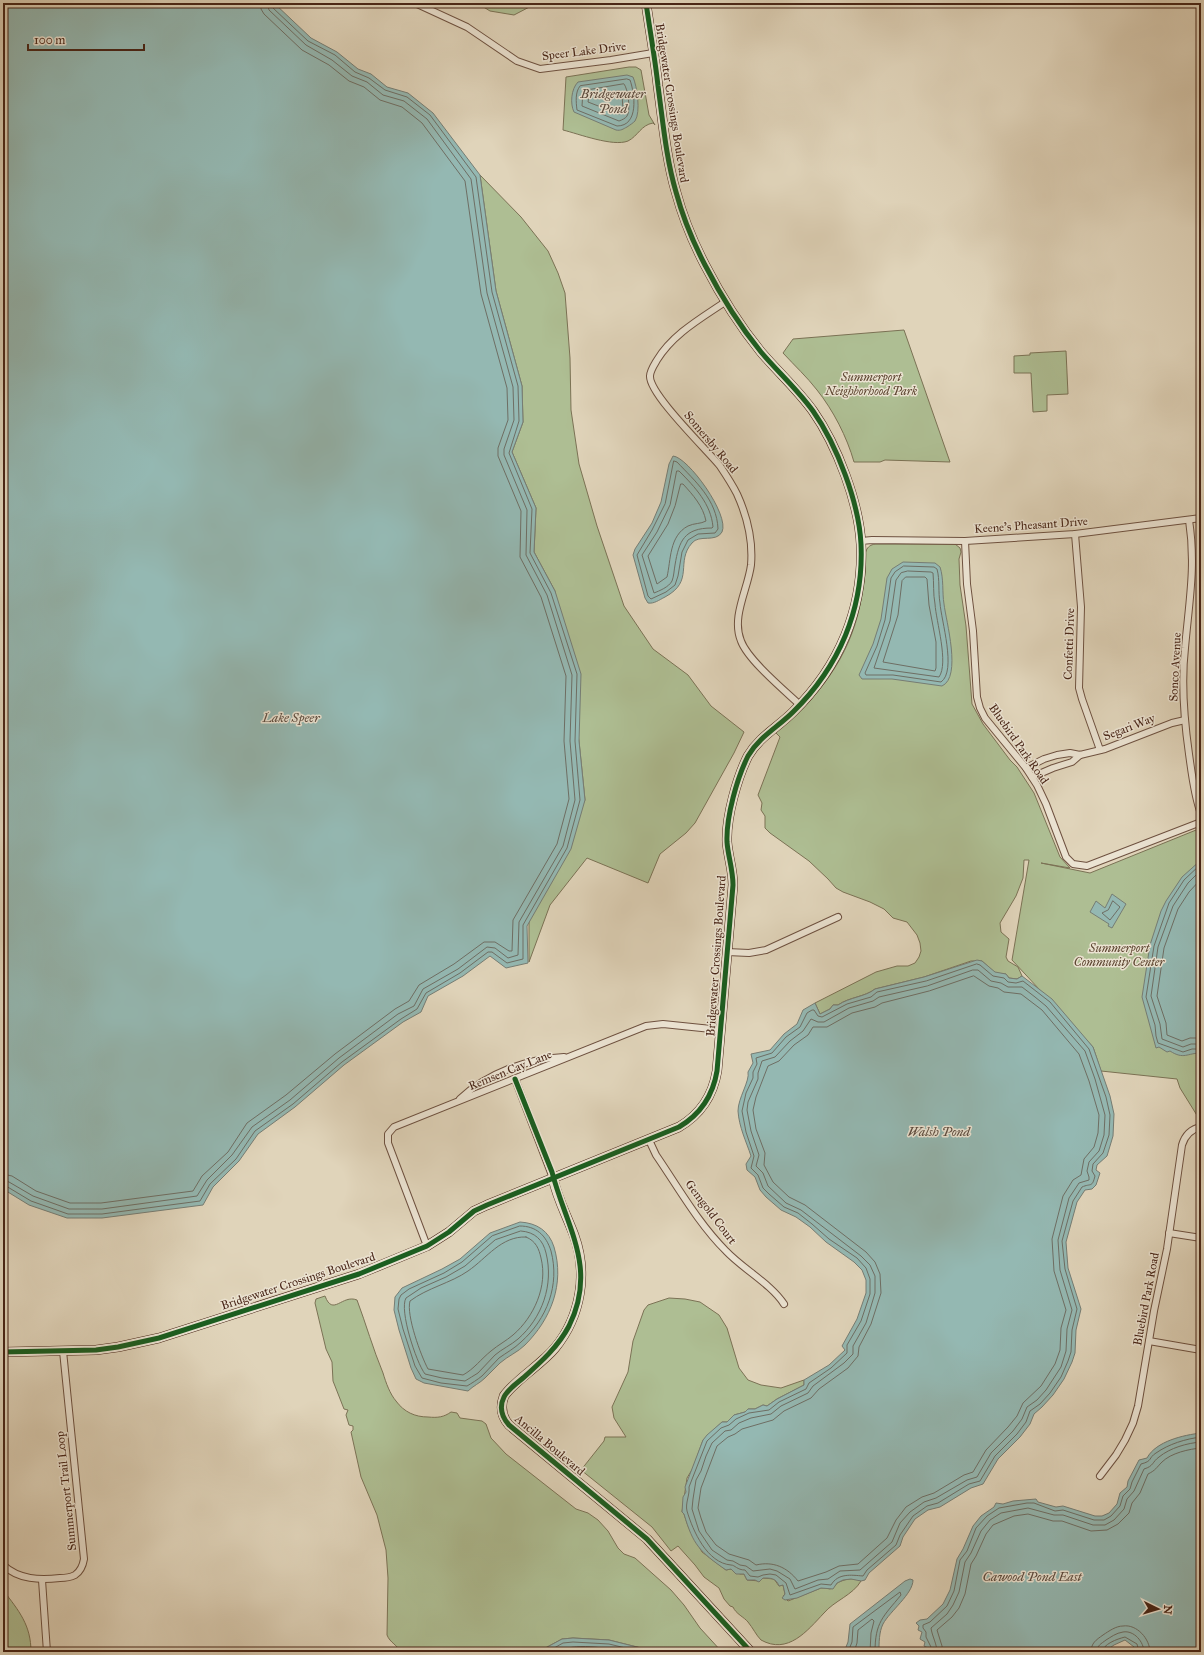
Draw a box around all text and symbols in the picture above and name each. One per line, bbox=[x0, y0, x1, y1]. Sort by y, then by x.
street label: Bridgewater Crossings Boulevard bbox=[651, 22, 692, 184]
scale bar bbox=[28, 26, 144, 52]
text: 100 m bbox=[34, 33, 65, 47]
street label: Speer Lake Drive bbox=[541, 39, 627, 63]
water label: Bridgewater Pond bbox=[580, 86, 646, 117]
park label: Summerport Neighborhood Park bbox=[824, 370, 918, 398]
street label: Somersby Road bbox=[681, 408, 741, 476]
street label: Keene's Pheasant Drive bbox=[974, 514, 1088, 536]
street label: Confetti Drive bbox=[1061, 608, 1077, 680]
street label: Sonco Avenue bbox=[1166, 632, 1184, 702]
street label: Bluebird Park Road bbox=[986, 701, 1052, 787]
water label: Lake Speer bbox=[261, 710, 320, 726]
street label: Segari Way bbox=[1101, 711, 1158, 744]
street label: Bridgewater Crossings Boulevard bbox=[703, 875, 730, 1037]
park label: Summerport Community Center bbox=[1074, 941, 1165, 969]
street label: Remsen Cay Lane bbox=[466, 1047, 554, 1093]
water label: Walsh Pond bbox=[908, 1124, 971, 1140]
street label: Gemgold Court bbox=[681, 1177, 740, 1248]
street label: Bridgewater Crossings Boulevard bbox=[219, 1249, 377, 1314]
street label: Bluebird Park Road bbox=[1130, 1251, 1162, 1347]
street label: Ancilla Boulevard bbox=[511, 1411, 588, 1478]
street label: Summerport Trail Loop bbox=[53, 1431, 79, 1551]
water label: Cawood Pond East bbox=[982, 1569, 1082, 1585]
north arrow bbox=[1138, 1589, 1178, 1629]
text: N bbox=[1161, 1605, 1174, 1616]

